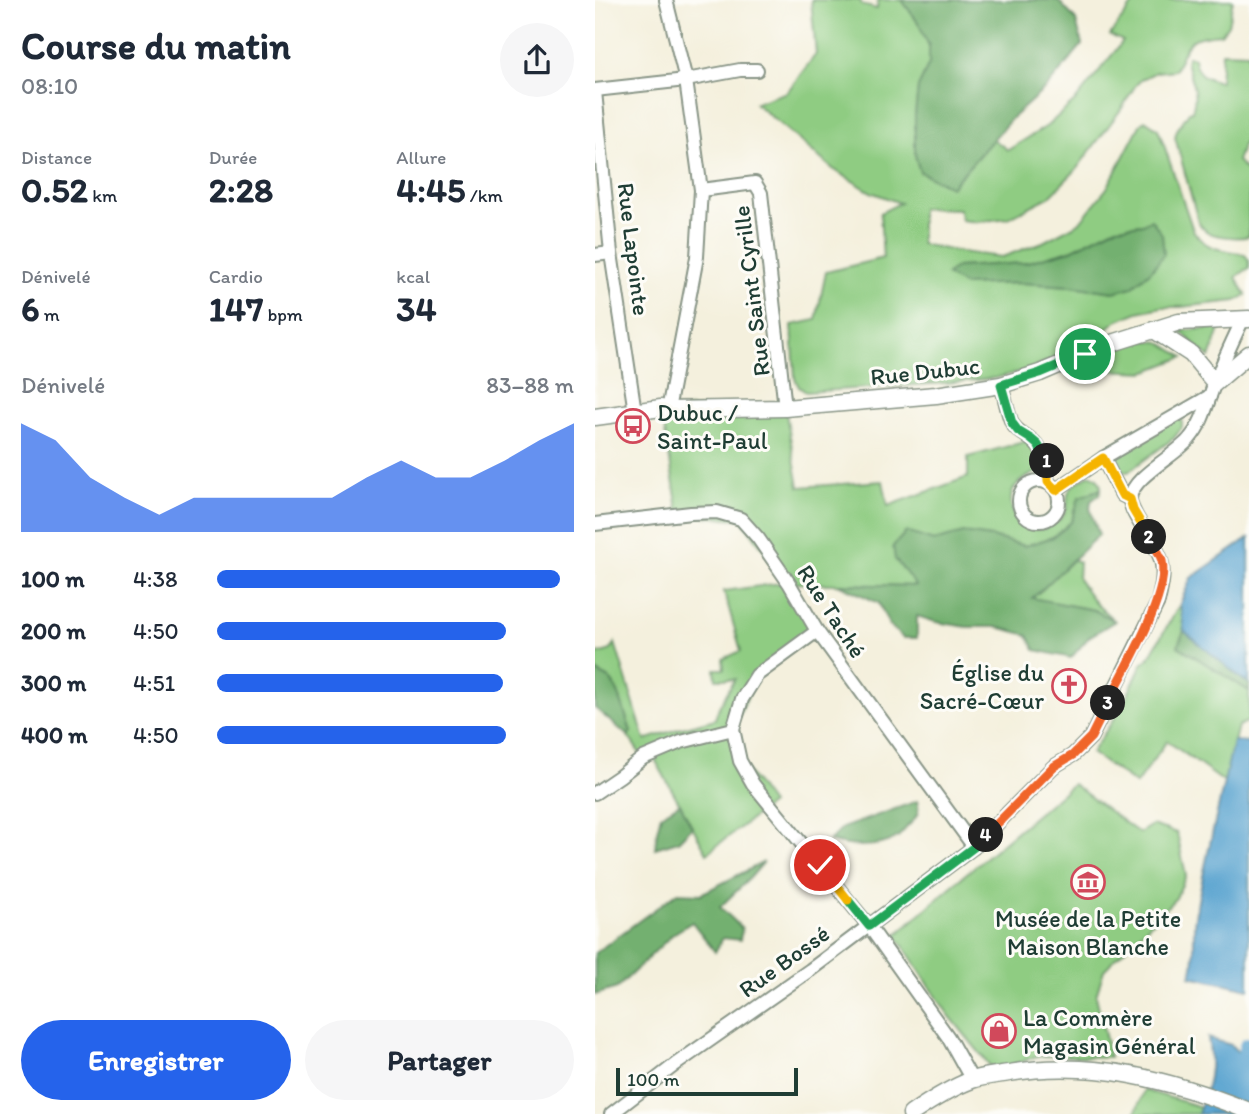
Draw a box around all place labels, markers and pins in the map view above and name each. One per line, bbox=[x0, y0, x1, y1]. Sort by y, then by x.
pin bbox=[1055, 324, 1115, 384]
place label: Dubuc / Saint-Paul bbox=[657, 398, 768, 455]
bus stop icon: Dubuc / Saint-Paul bbox=[614, 407, 652, 445]
pin: 1 bbox=[1029, 444, 1065, 478]
pin: 2 bbox=[1131, 520, 1167, 554]
place label: Église du Sacré-Cœur bbox=[920, 658, 1044, 715]
church icon: Église du Sacré-Cœur bbox=[1050, 667, 1088, 705]
pin: 3 bbox=[1091, 686, 1125, 720]
pin: 4 bbox=[969, 818, 1003, 852]
pin bbox=[790, 835, 850, 895]
museum icon: Musée de la Petite Maison Blanche bbox=[1069, 863, 1107, 901]
place label: Musée de la Petite Maison Blanche bbox=[995, 904, 1181, 961]
place label: La Commère Magasin Général bbox=[1023, 1003, 1196, 1060]
shop icon: La Commère Magasin Général bbox=[980, 1012, 1018, 1050]

